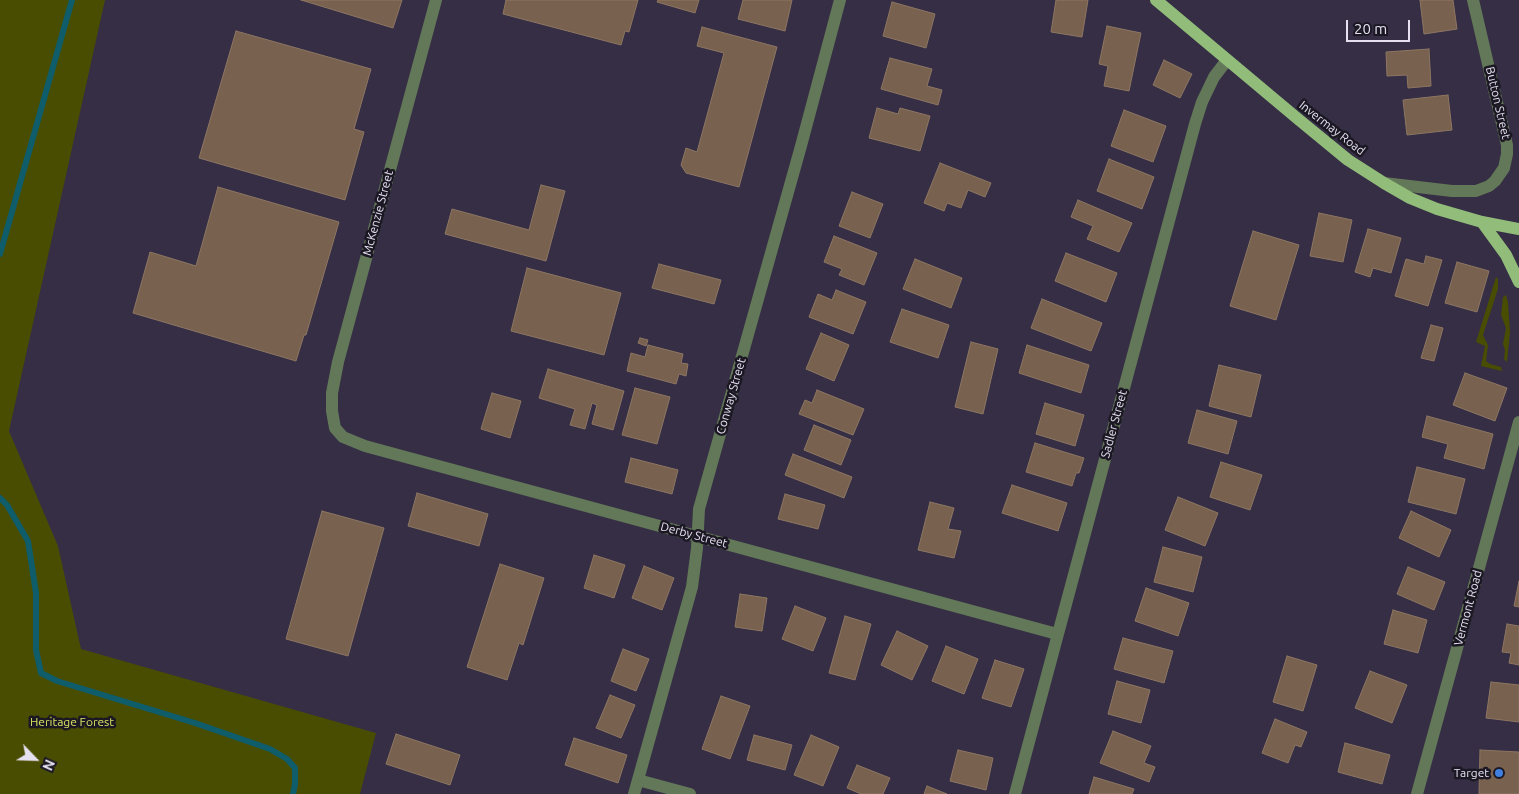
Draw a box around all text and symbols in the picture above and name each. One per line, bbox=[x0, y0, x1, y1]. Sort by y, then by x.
scale bar bbox=[1349, 10, 1413, 42]
text: 20 m bbox=[1354, 20, 1387, 37]
street label: Button Street bbox=[1483, 65, 1513, 141]
street label: Invermay Road bbox=[1296, 98, 1368, 158]
street label: McKenzie Street bbox=[360, 169, 396, 257]
street label: Conway Street bbox=[713, 356, 749, 436]
street label: Sadler Street bbox=[1098, 388, 1130, 460]
street label: Derby Street bbox=[659, 519, 729, 551]
street label: Vermont Road bbox=[1451, 569, 1485, 647]
park label: Heritage Forest bbox=[30, 715, 114, 729]
north arrow bbox=[10, 734, 60, 784]
text: N bbox=[39, 757, 58, 773]
place label: Target bbox=[1454, 766, 1489, 780]
marker: Target bbox=[1493, 767, 1505, 779]

